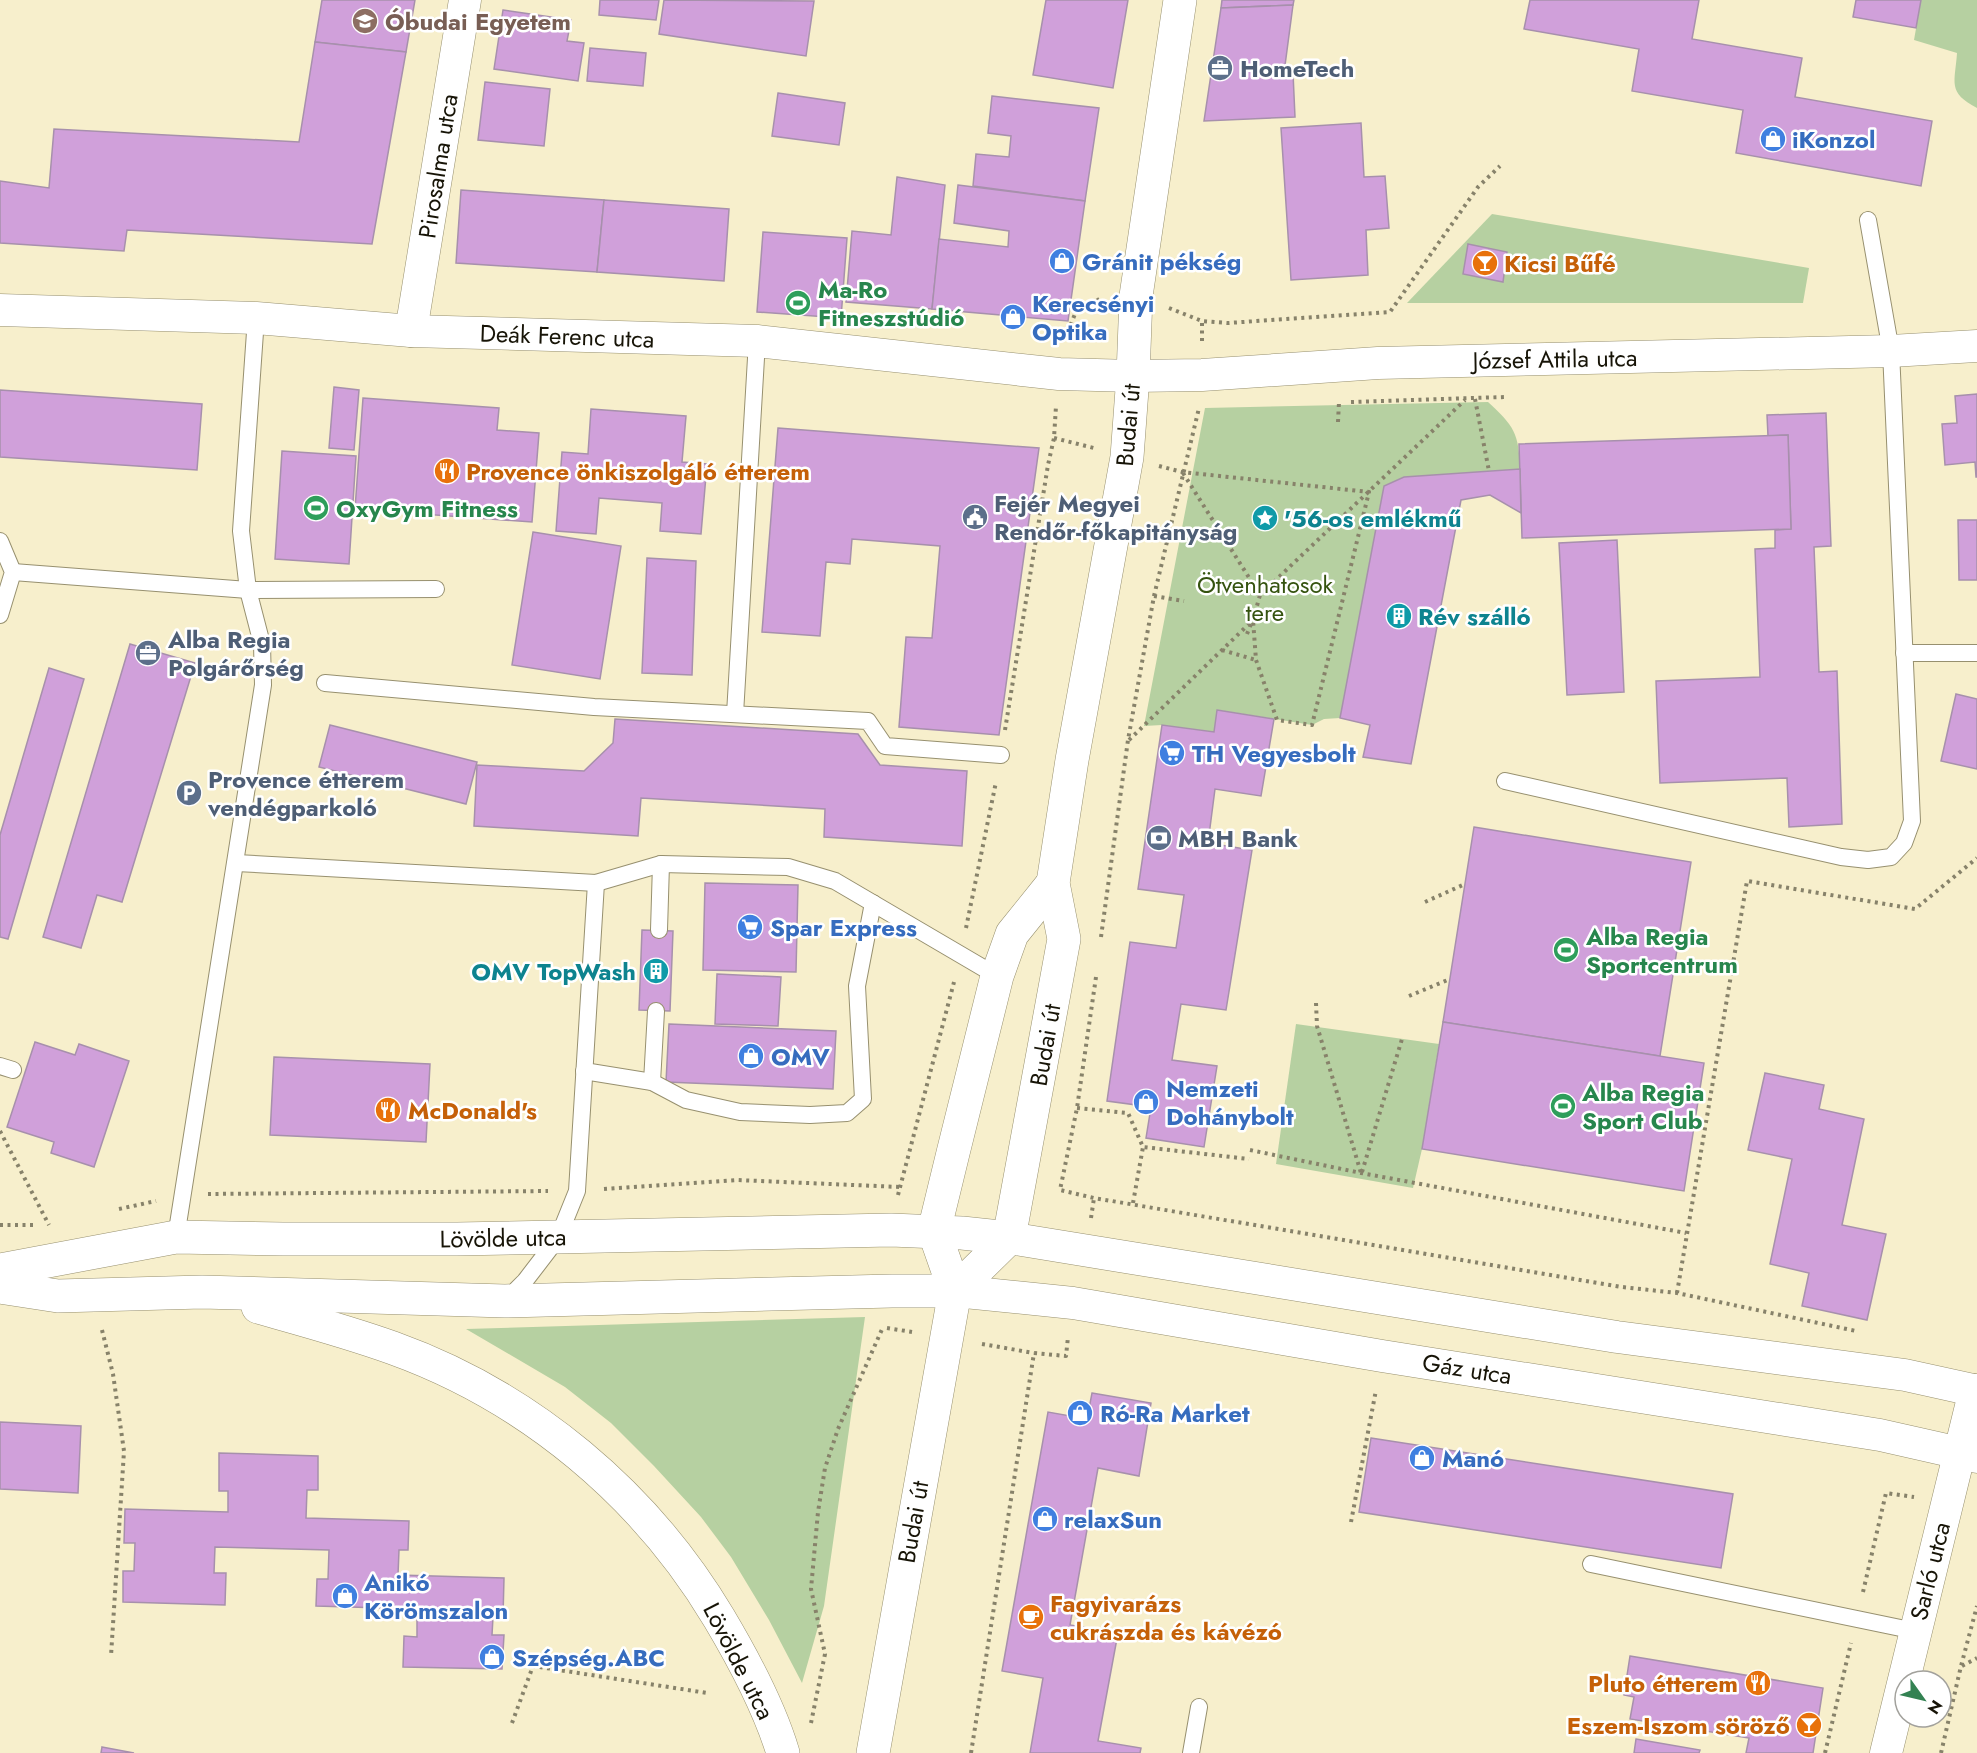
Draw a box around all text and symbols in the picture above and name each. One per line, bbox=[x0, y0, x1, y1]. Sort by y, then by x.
place label: Óbudai Egyetem bbox=[385, 4, 571, 39]
school or university icon: Óbudai Egyetem bbox=[350, 6, 380, 36]
place label: HomeTech bbox=[1240, 51, 1354, 86]
office icon: HomeTech bbox=[1205, 53, 1235, 83]
street label: Pirosalma utca bbox=[409, 91, 467, 241]
place label: iKonzol bbox=[1792, 122, 1875, 157]
shop icon: iKonzol bbox=[1758, 124, 1788, 154]
place label: Gránit pékség bbox=[1082, 244, 1241, 279]
shop icon: Gránit pékség bbox=[1047, 246, 1077, 276]
place label: Kicsi Bűfé bbox=[1504, 246, 1616, 281]
bar icon: Kicsi Bűfé bbox=[1470, 248, 1500, 278]
place label: Ma-Ro Fitneszstúdió bbox=[818, 272, 965, 335]
place label: Kerecsényi Optika bbox=[1032, 286, 1154, 349]
sports icon: Ma-Ro Fitneszstúdió bbox=[783, 288, 813, 318]
shop icon: Kerecsényi Optika bbox=[998, 302, 1028, 332]
street label: Deák Ferenc utca bbox=[479, 315, 655, 357]
street label: József Attila utca bbox=[1469, 340, 1638, 378]
street label: Budai út bbox=[1107, 382, 1149, 468]
place label: Provence önkiszolgáló étterem bbox=[466, 454, 810, 489]
restaurant icon: Provence önkiszolgáló étterem bbox=[432, 456, 462, 486]
place label: Fejér Megyei Rendőr-főkapitányság bbox=[994, 486, 1237, 549]
place label: OxyGym Fitness bbox=[336, 491, 518, 526]
sports icon: OxyGym Fitness bbox=[301, 493, 331, 523]
place label: '56-os emlékmű bbox=[1284, 501, 1462, 536]
public building icon: Fejér Megyei Rendőr-főkapitányság bbox=[960, 502, 990, 532]
place icon: '56-os emlékmű bbox=[1250, 503, 1280, 533]
park label: Ötvenhatosok tere bbox=[1197, 567, 1334, 630]
place label: Rév szálló bbox=[1418, 599, 1531, 634]
building icon: Rév szálló bbox=[1384, 601, 1414, 631]
place label: Alba Regia Polgárőrség bbox=[167, 622, 304, 685]
office icon: Alba Regia Polgárőrség bbox=[133, 638, 163, 668]
place label: TH Vegyesbolt bbox=[1192, 736, 1356, 771]
supermarket icon: TH Vegyesbolt bbox=[1157, 738, 1187, 768]
place label: Provence étterem vendégparkoló bbox=[207, 762, 404, 825]
parking icon: Provence étterem vendégparkoló bbox=[174, 778, 204, 808]
place label: MBH Bank bbox=[1178, 821, 1298, 856]
bank icon: MBH Bank bbox=[1144, 823, 1174, 853]
place label: Spar Express bbox=[770, 910, 917, 945]
supermarket icon: Spar Express bbox=[735, 912, 765, 942]
place label: Alba Regia Sportcentrum bbox=[1585, 919, 1738, 982]
sports icon: Alba Regia Sportcentrum bbox=[1551, 935, 1581, 965]
place label: OMV TopWash bbox=[471, 954, 636, 989]
building icon: OMV TopWash bbox=[641, 956, 671, 986]
street label: Budai út bbox=[1021, 1001, 1069, 1089]
place label: OMV bbox=[771, 1039, 830, 1074]
shop icon: OMV bbox=[736, 1041, 766, 1071]
place label: Nemzeti Dohánybolt bbox=[1166, 1071, 1294, 1134]
place label: Alba Regia Sport Club bbox=[1581, 1075, 1705, 1138]
shop icon: Nemzeti Dohánybolt bbox=[1131, 1087, 1161, 1117]
sports icon: Alba Regia Sport Club bbox=[1548, 1091, 1578, 1121]
place label: McDonald's bbox=[408, 1093, 537, 1128]
restaurant icon: McDonald's bbox=[373, 1095, 403, 1125]
street label: Lövölde utca bbox=[439, 1219, 567, 1257]
street label: Gáz utca bbox=[1420, 1345, 1514, 1393]
place label: Ró-Ra Market bbox=[1100, 1396, 1250, 1431]
shop icon: Ró-Ra Market bbox=[1065, 1398, 1095, 1428]
place label: Manó bbox=[1442, 1441, 1504, 1476]
shop icon: Manó bbox=[1407, 1443, 1437, 1473]
street label: Budai út bbox=[889, 1478, 937, 1566]
place label: relaxSun bbox=[1064, 1502, 1162, 1537]
shop icon: relaxSun bbox=[1030, 1504, 1060, 1534]
street label: Sarló utca bbox=[1901, 1518, 1959, 1624]
place label: Anikó Körömszalon bbox=[363, 1565, 508, 1628]
shop icon: Anikó Körömszalon bbox=[330, 1581, 360, 1611]
place label: Fagyivarázs cukrászda és kávézó bbox=[1050, 1586, 1282, 1649]
street label: Lövölde utca bbox=[695, 1596, 783, 1726]
cafe icon: Fagyivarázs cukrászda és kávézó bbox=[1016, 1602, 1046, 1632]
place label: Szépség.ABC bbox=[512, 1640, 665, 1675]
shop icon: Szépség.ABC bbox=[477, 1642, 507, 1672]
place label: Pluto étterem bbox=[1588, 1666, 1738, 1701]
restaurant icon: Pluto étterem bbox=[1743, 1668, 1773, 1698]
north arrow bbox=[1893, 1669, 1953, 1729]
text: N bbox=[1922, 1695, 1948, 1719]
place label: Eszem-Iszom söröző bbox=[1567, 1708, 1790, 1743]
bar icon: Eszem-Iszom söröző bbox=[1794, 1710, 1824, 1740]

